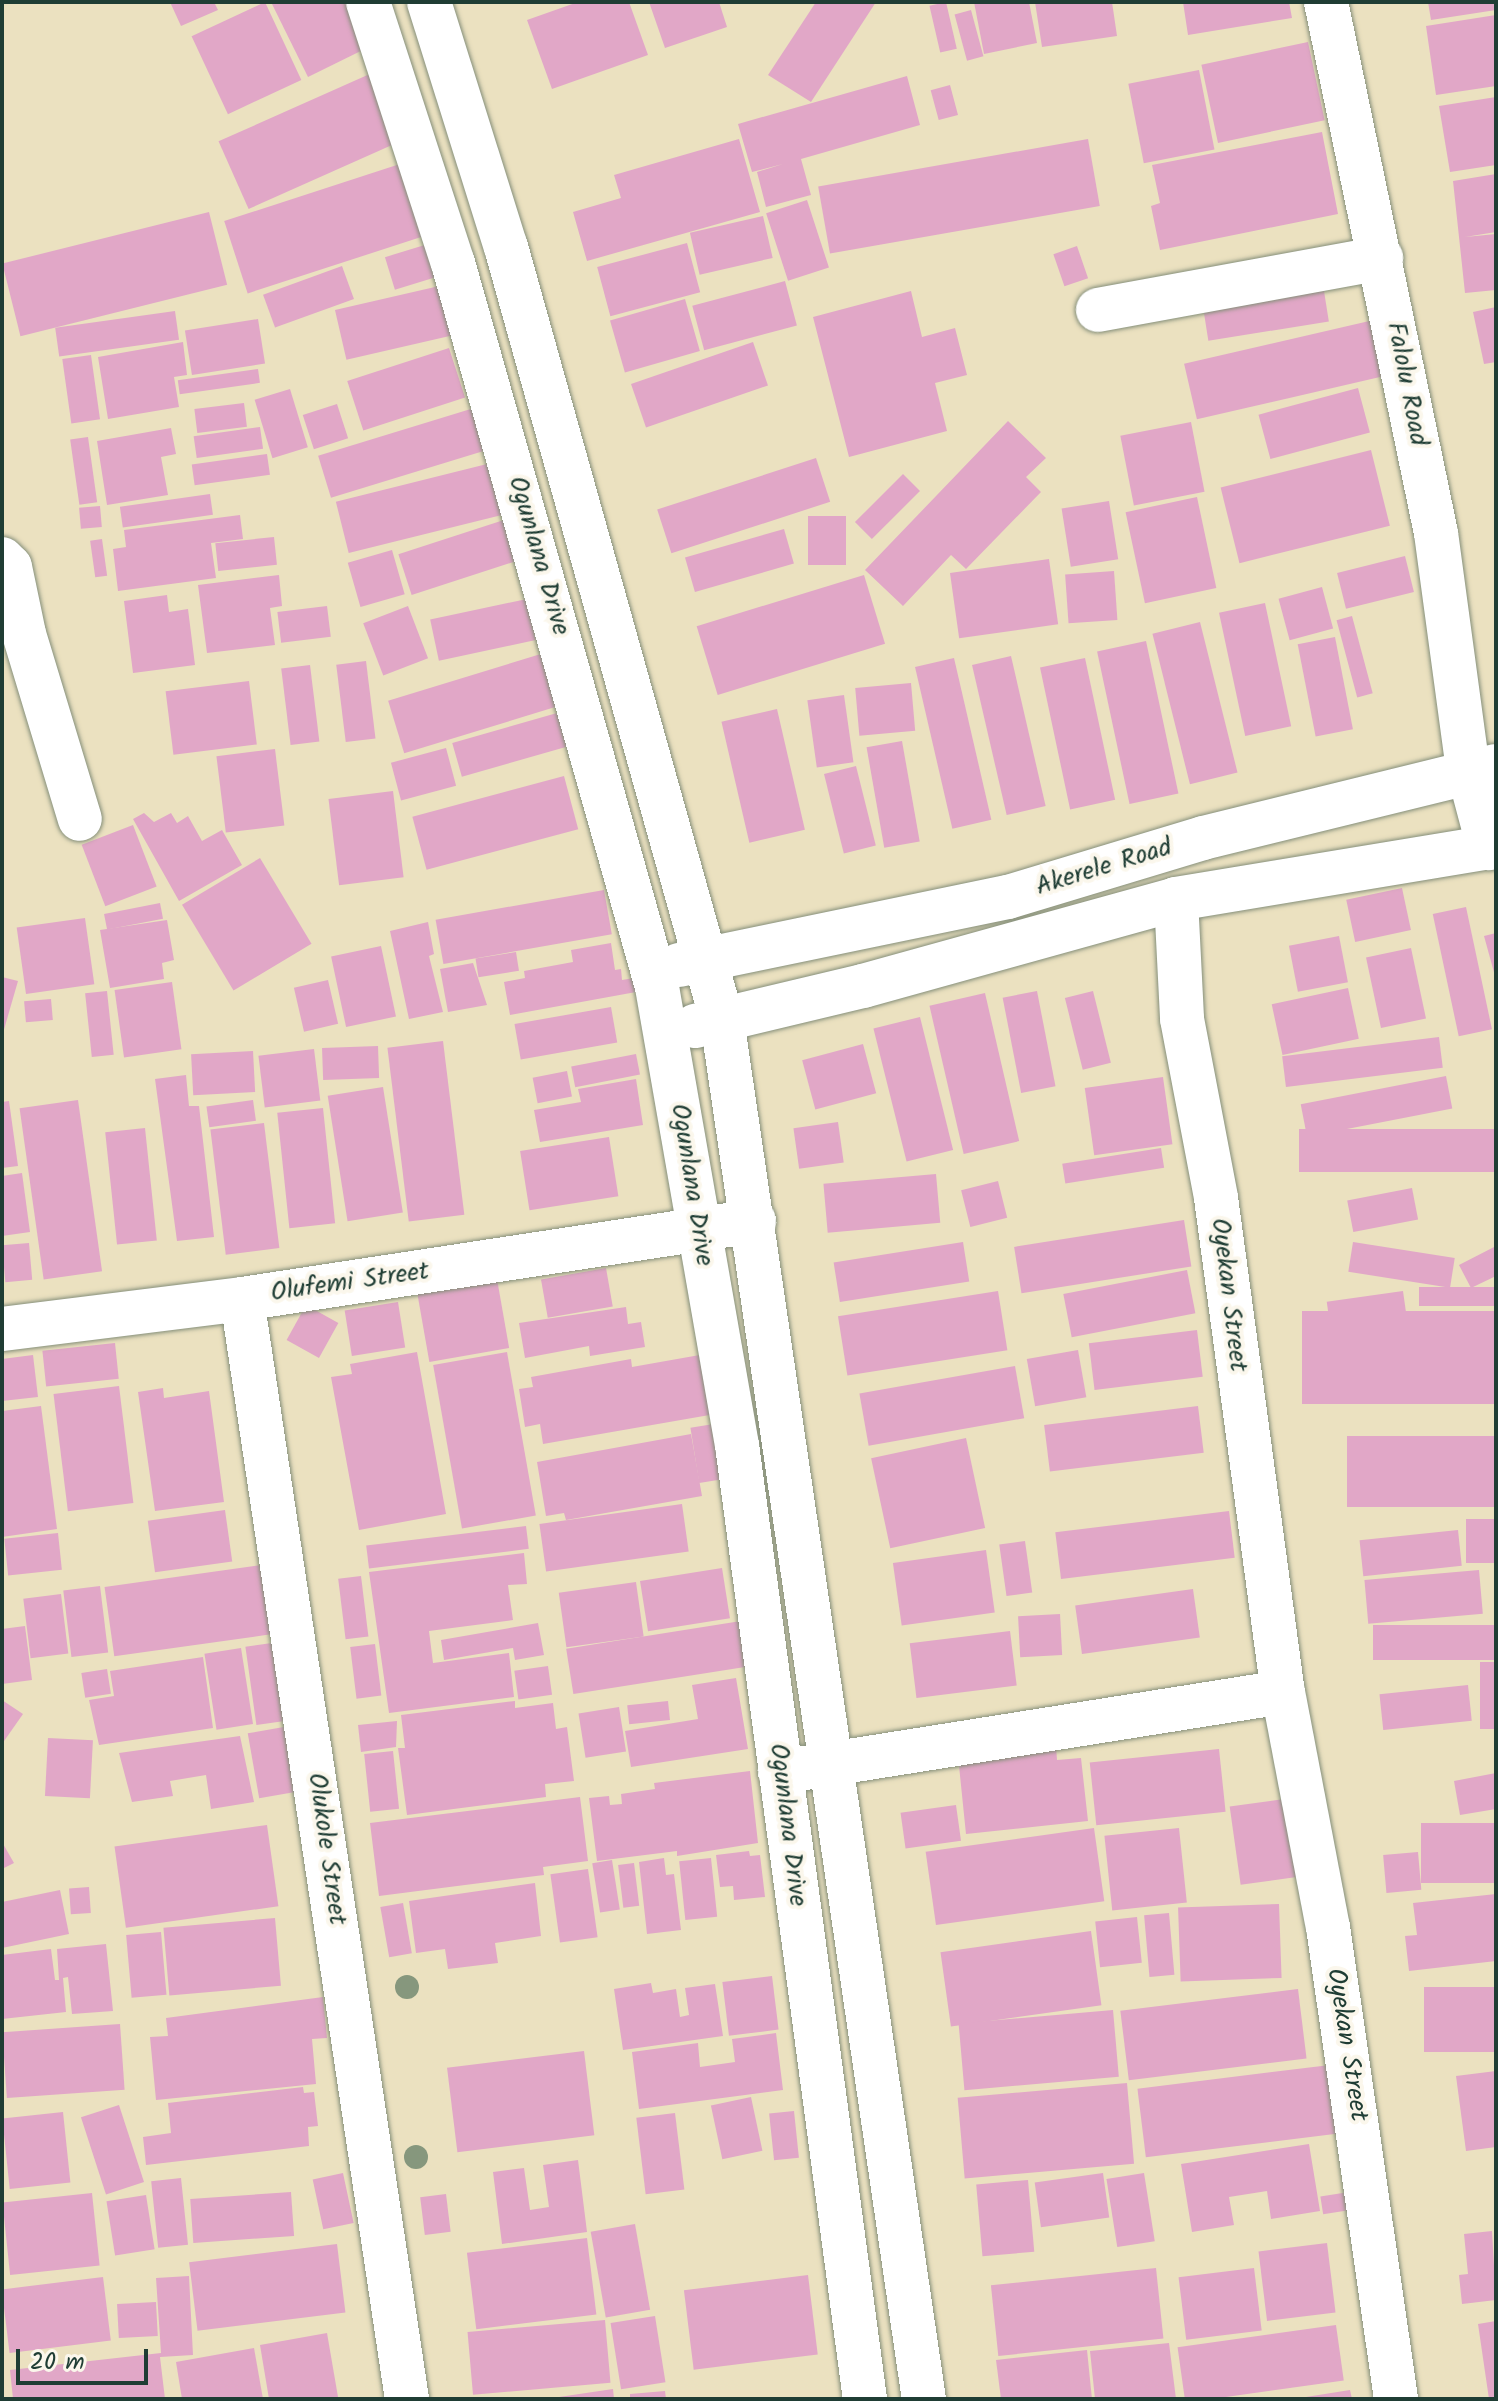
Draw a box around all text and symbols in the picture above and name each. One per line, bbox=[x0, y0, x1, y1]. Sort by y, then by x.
street label: Falolu Road bbox=[1379, 319, 1433, 449]
street label: Ogunlana Drive bbox=[500, 473, 576, 639]
street label: Akerele Road bbox=[1032, 833, 1176, 903]
street label: Ogunlana Drive bbox=[663, 1102, 719, 1268]
street label: Oyekan Street bbox=[1203, 1216, 1253, 1374]
street label: Olufemi Street bbox=[269, 1256, 431, 1310]
street label: Ogunlana Drive bbox=[762, 1742, 812, 1908]
street label: Olukole Street bbox=[300, 1771, 352, 1927]
street label: Oyekan Street bbox=[1319, 1966, 1373, 2124]
scale bar bbox=[20, 2333, 152, 2383]
text: 20 m bbox=[30, 2343, 85, 2382]

